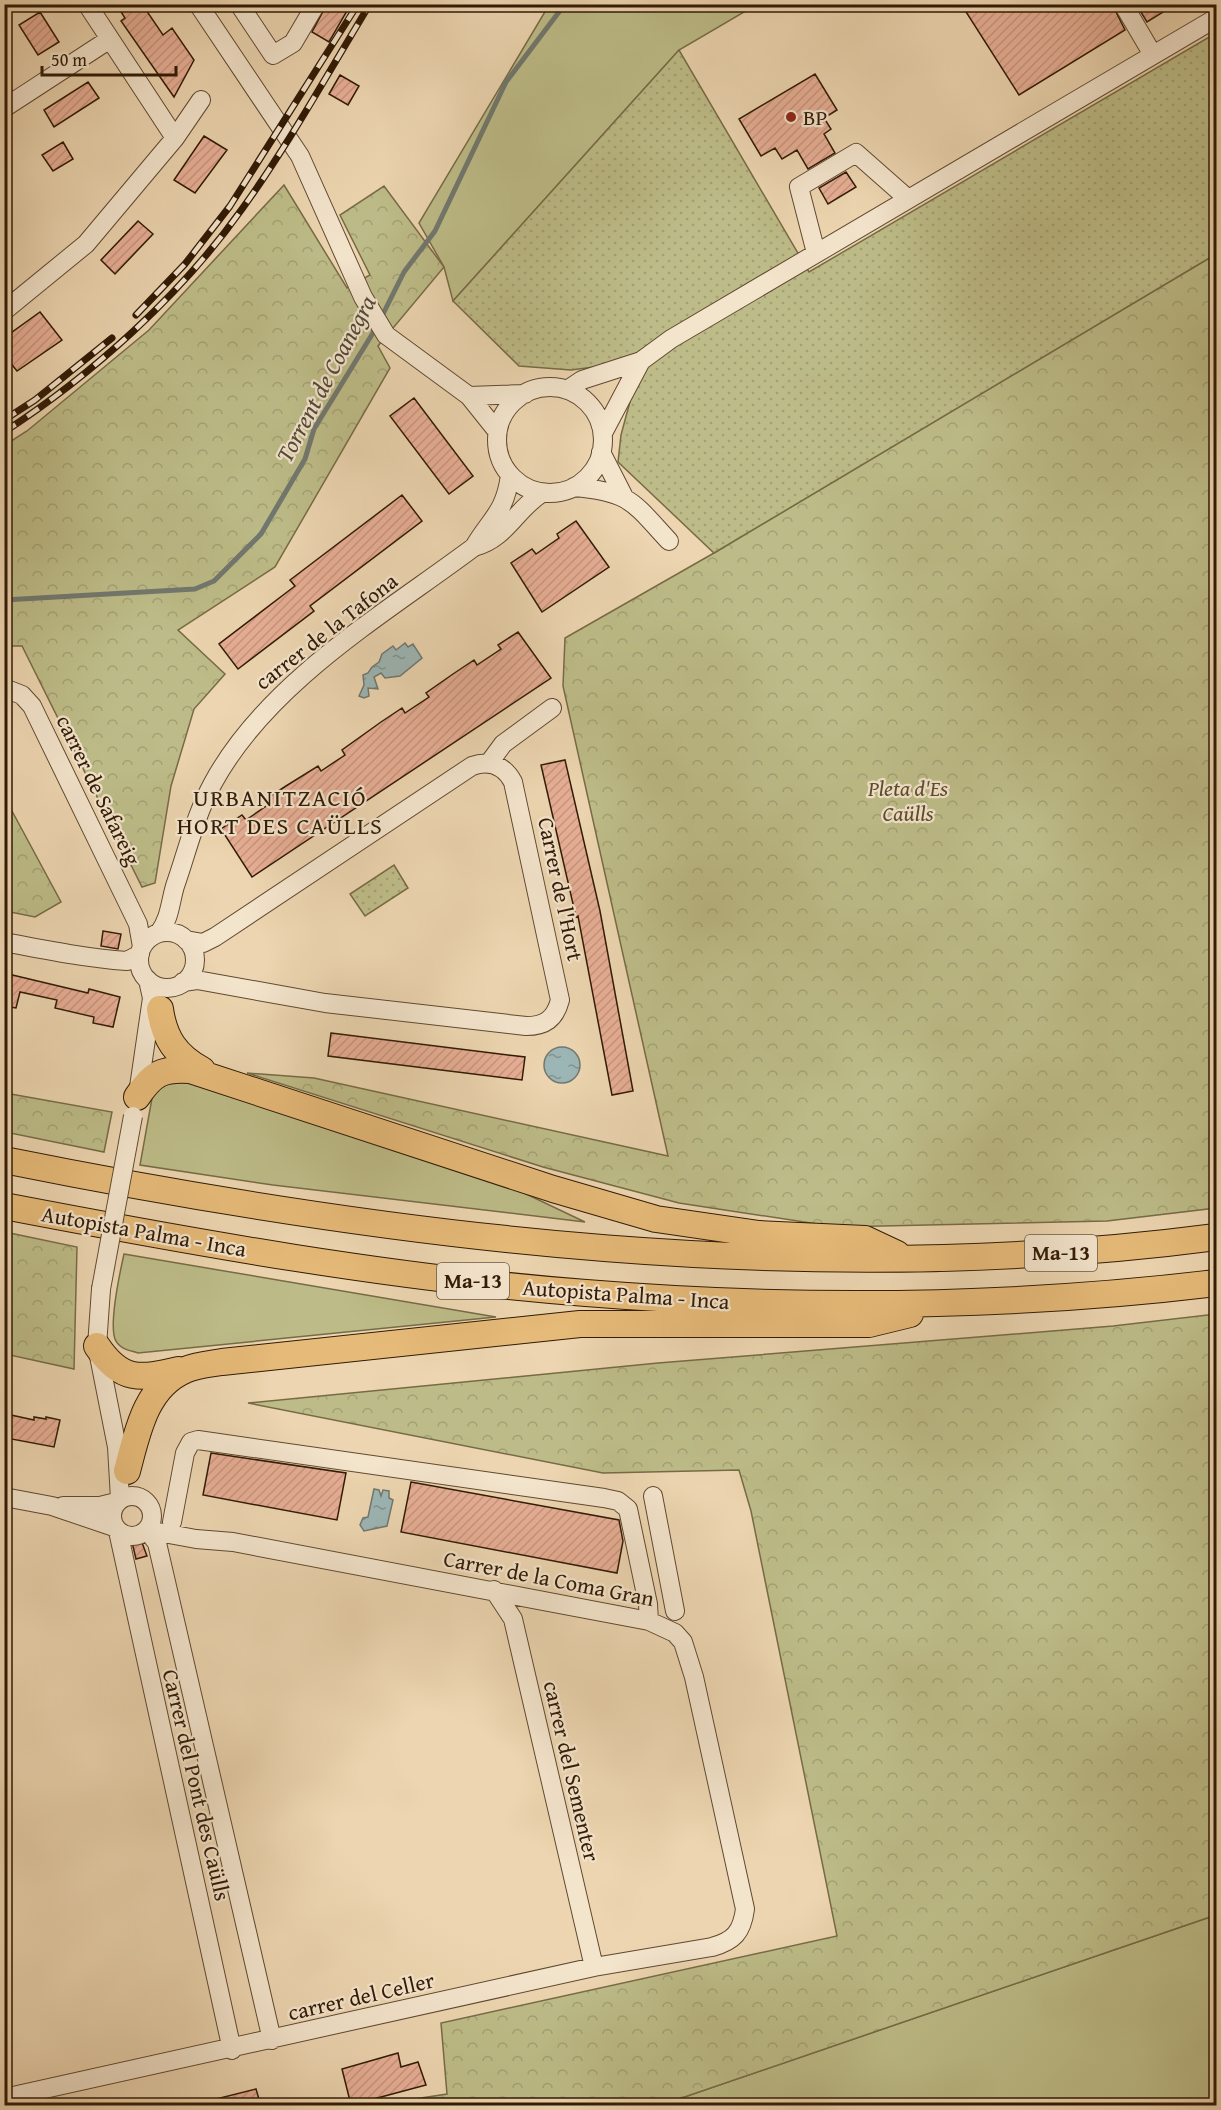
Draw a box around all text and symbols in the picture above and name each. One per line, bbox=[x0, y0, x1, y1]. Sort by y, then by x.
scale bar bbox=[42, 39, 176, 77]
text: 50 m bbox=[51, 46, 87, 73]
place label: BP bbox=[803, 101, 827, 133]
marker: BP bbox=[784, 110, 798, 124]
water label: Torrent de Coanegra bbox=[267, 289, 384, 469]
street label: carrer de la Tafona bbox=[248, 565, 405, 697]
street label: carrer de Safareig bbox=[49, 709, 149, 871]
park label: Pleta d'Es Caülls bbox=[867, 772, 948, 829]
district label: URBANITZACIÓ HORT DES CAÜLLS bbox=[177, 780, 383, 843]
street label: Carrer de l'Hort bbox=[530, 814, 592, 964]
street label: Autopista Palma - Inca bbox=[39, 1197, 249, 1265]
road number: Ma-13 bbox=[1025, 1235, 1097, 1271]
road number: Ma-13 bbox=[437, 1263, 509, 1299]
street label: Autopista Palma - Inca bbox=[521, 1271, 731, 1317]
street label: Carrer de la Coma Gran bbox=[441, 1542, 658, 1614]
street label: Carrer del Pont des Caülls bbox=[155, 1666, 239, 1904]
street label: carrer del Sementer bbox=[536, 1678, 608, 1864]
street label: carrer del Celler bbox=[285, 1964, 437, 2028]

